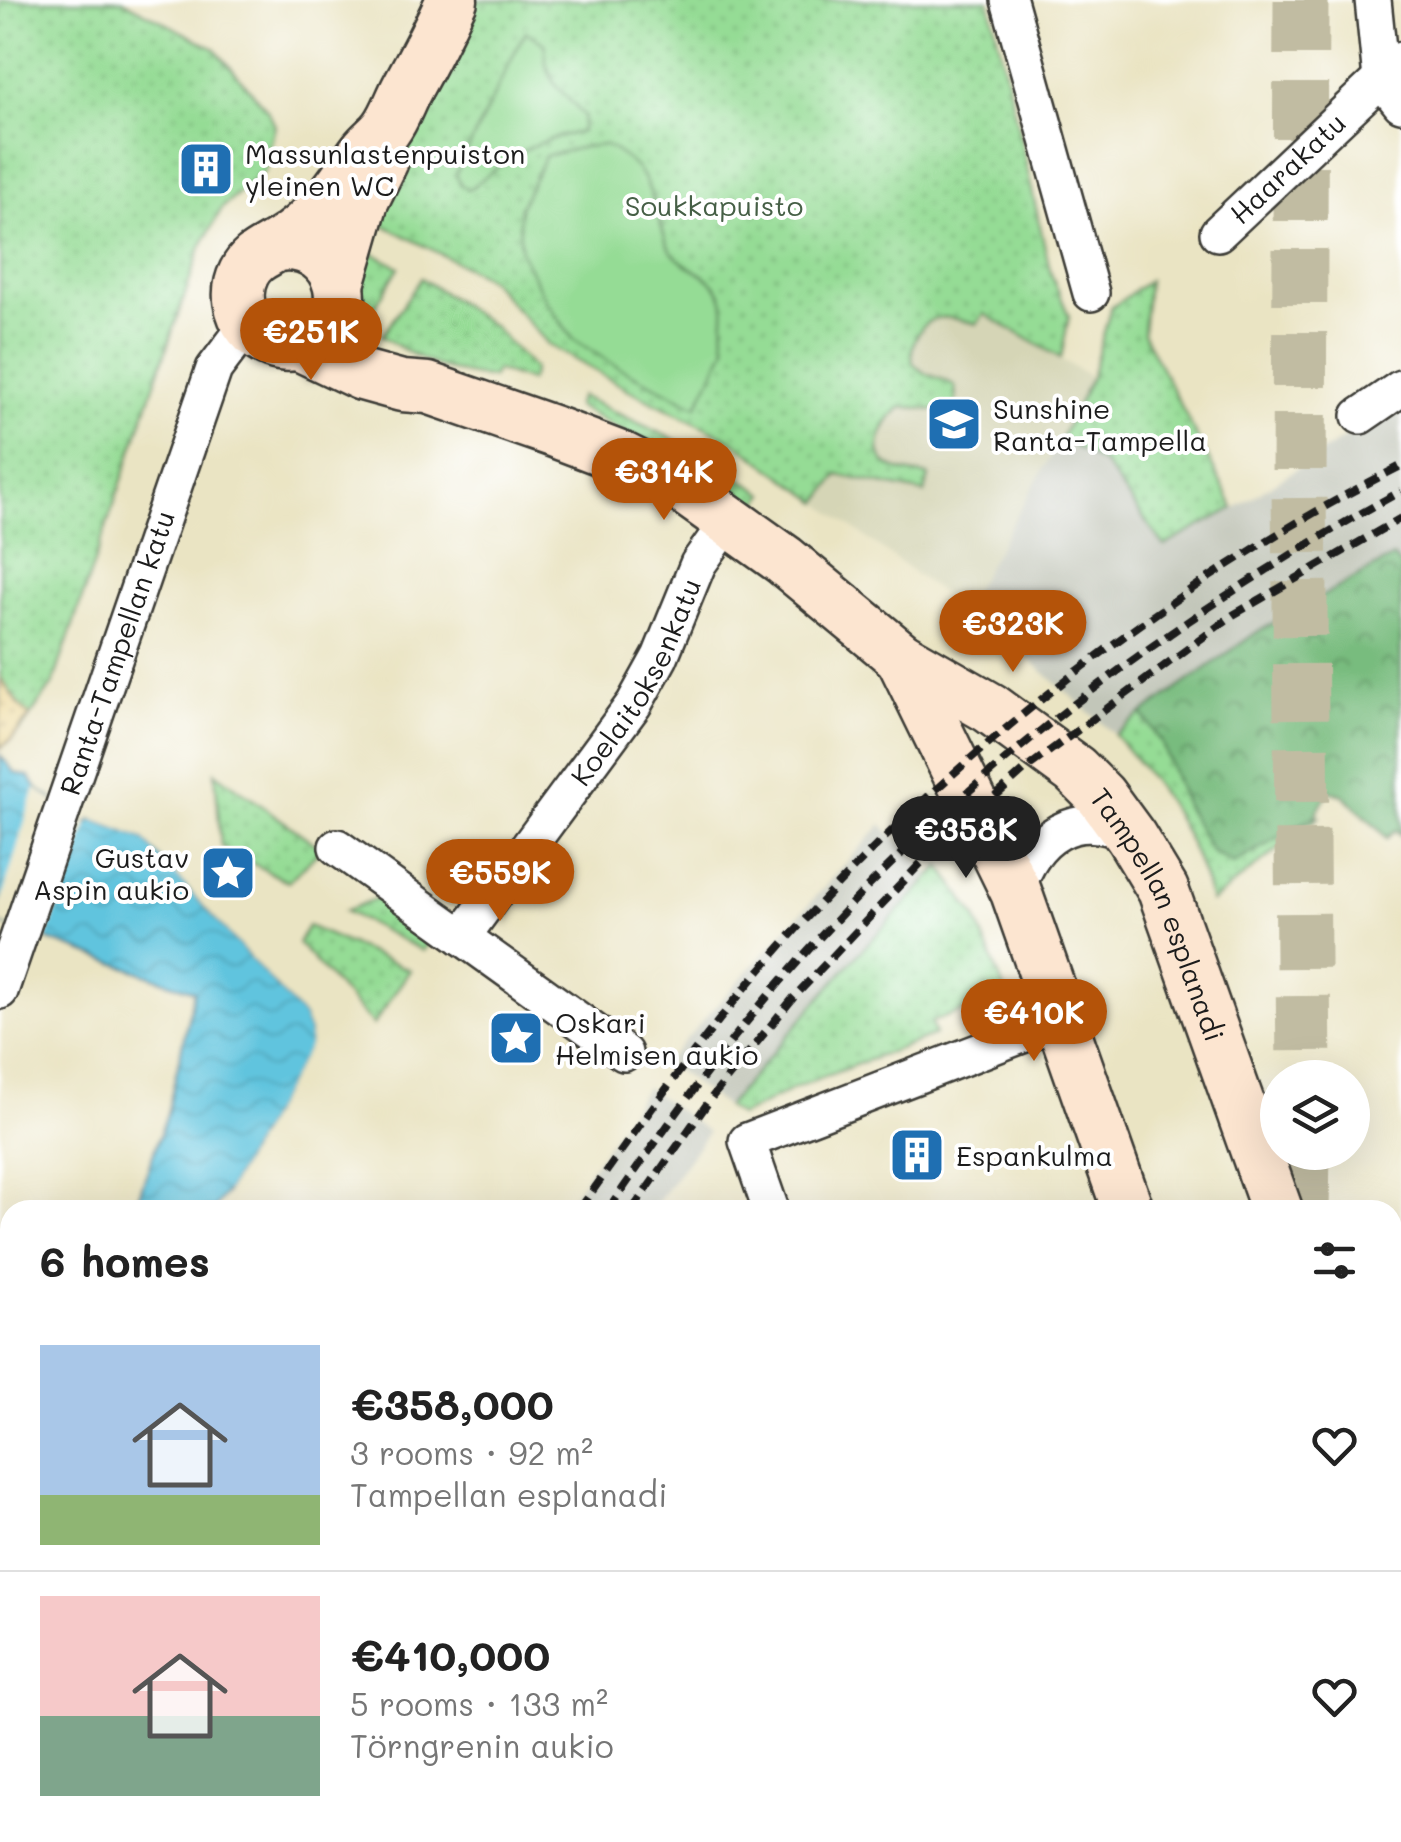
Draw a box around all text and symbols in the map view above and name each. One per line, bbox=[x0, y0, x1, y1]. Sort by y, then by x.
street label: Haarakatu bbox=[1221, 104, 1353, 231]
place label: Massunlastenpuiston yleinen WC bbox=[245, 135, 525, 203]
building icon: Massunlastenpuiston yleinen WC bbox=[176, 139, 236, 199]
park label: Soukkapuisto bbox=[625, 187, 803, 223]
pin: €251K bbox=[241, 298, 381, 383]
text: €251K bbox=[262, 309, 360, 351]
place label: Sunshine Ranta-Tampella bbox=[993, 390, 1207, 458]
school or university icon: Sunshine Ranta-Tampella bbox=[924, 394, 984, 454]
pin: €314K bbox=[594, 438, 734, 523]
text: €314K bbox=[614, 449, 714, 491]
street label: Ranta-Tampellan katu bbox=[51, 505, 182, 799]
street label: Koelaitoksenkatu bbox=[562, 573, 708, 793]
pin: €323K bbox=[943, 590, 1083, 675]
text: €323K bbox=[961, 601, 1065, 643]
street label: Tampellan esplanadi bbox=[1083, 780, 1233, 1046]
pin: €358K bbox=[896, 796, 1036, 881]
text: €358K bbox=[914, 807, 1018, 849]
place label: Gustav Aspin aukio bbox=[33, 839, 189, 907]
pin: €559K bbox=[430, 839, 570, 924]
place icon: Gustav Aspin aukio bbox=[198, 843, 258, 903]
text: €559K bbox=[448, 850, 552, 892]
pin: €410K bbox=[964, 979, 1104, 1064]
text: €410K bbox=[983, 990, 1085, 1032]
place label: Oskari Helmisen aukio bbox=[555, 1004, 758, 1072]
place icon: Oskari Helmisen aukio bbox=[486, 1008, 546, 1068]
map controls bbox=[1260, 1060, 1370, 1170]
button: layers bbox=[1260, 1060, 1370, 1170]
building icon: Espankulma bbox=[887, 1125, 947, 1185]
place label: Espankulma bbox=[956, 1137, 1113, 1173]
text: 6 homes bbox=[40, 1233, 210, 1288]
icon: filters bbox=[1307, 1233, 1362, 1288]
text: €358,000 bbox=[350, 1376, 554, 1431]
icon: home bbox=[120, 1385, 240, 1505]
icon: heart bbox=[1307, 1418, 1362, 1473]
text: 3 rooms · 92 m² bbox=[350, 1431, 593, 1473]
text: Tampellan esplanadi bbox=[350, 1473, 668, 1515]
text: €410,000 bbox=[350, 1627, 550, 1682]
icon: home bbox=[120, 1636, 240, 1756]
icon: heart bbox=[1307, 1669, 1362, 1724]
text: 5 rooms · 133 m² bbox=[350, 1682, 608, 1724]
text: Törngrenin aukio bbox=[350, 1724, 614, 1766]

